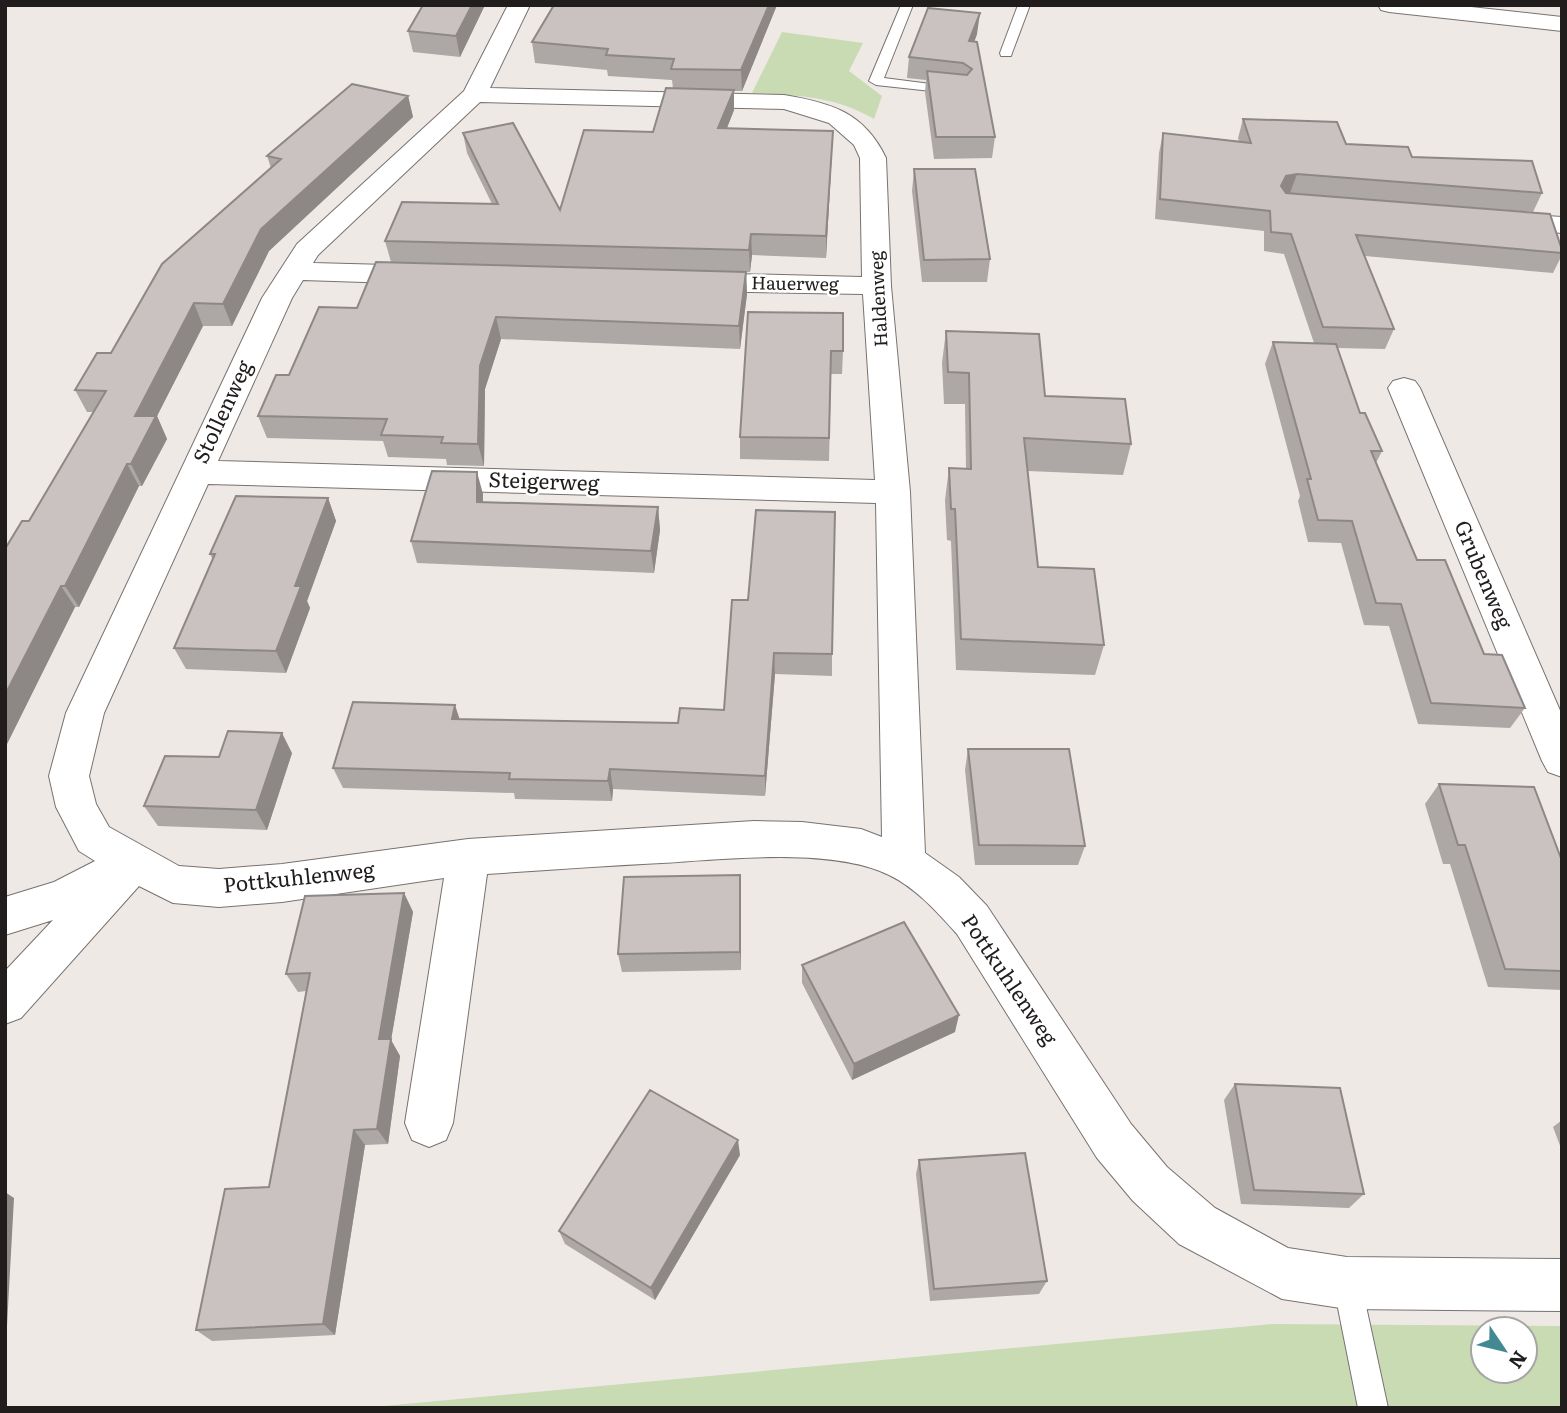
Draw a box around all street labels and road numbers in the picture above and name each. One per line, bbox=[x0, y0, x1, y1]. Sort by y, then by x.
street label: Haldenweg bbox=[861, 249, 894, 348]
street label: Hauerweg bbox=[751, 268, 840, 297]
street label: Stollenweg bbox=[183, 354, 258, 468]
street label: Steigerweg bbox=[488, 462, 600, 497]
street label: Grubenweg bbox=[1448, 515, 1522, 634]
street label: Pottkuhlenweg bbox=[221, 852, 376, 899]
street label: Pottkuhlenweg bbox=[956, 907, 1067, 1051]

